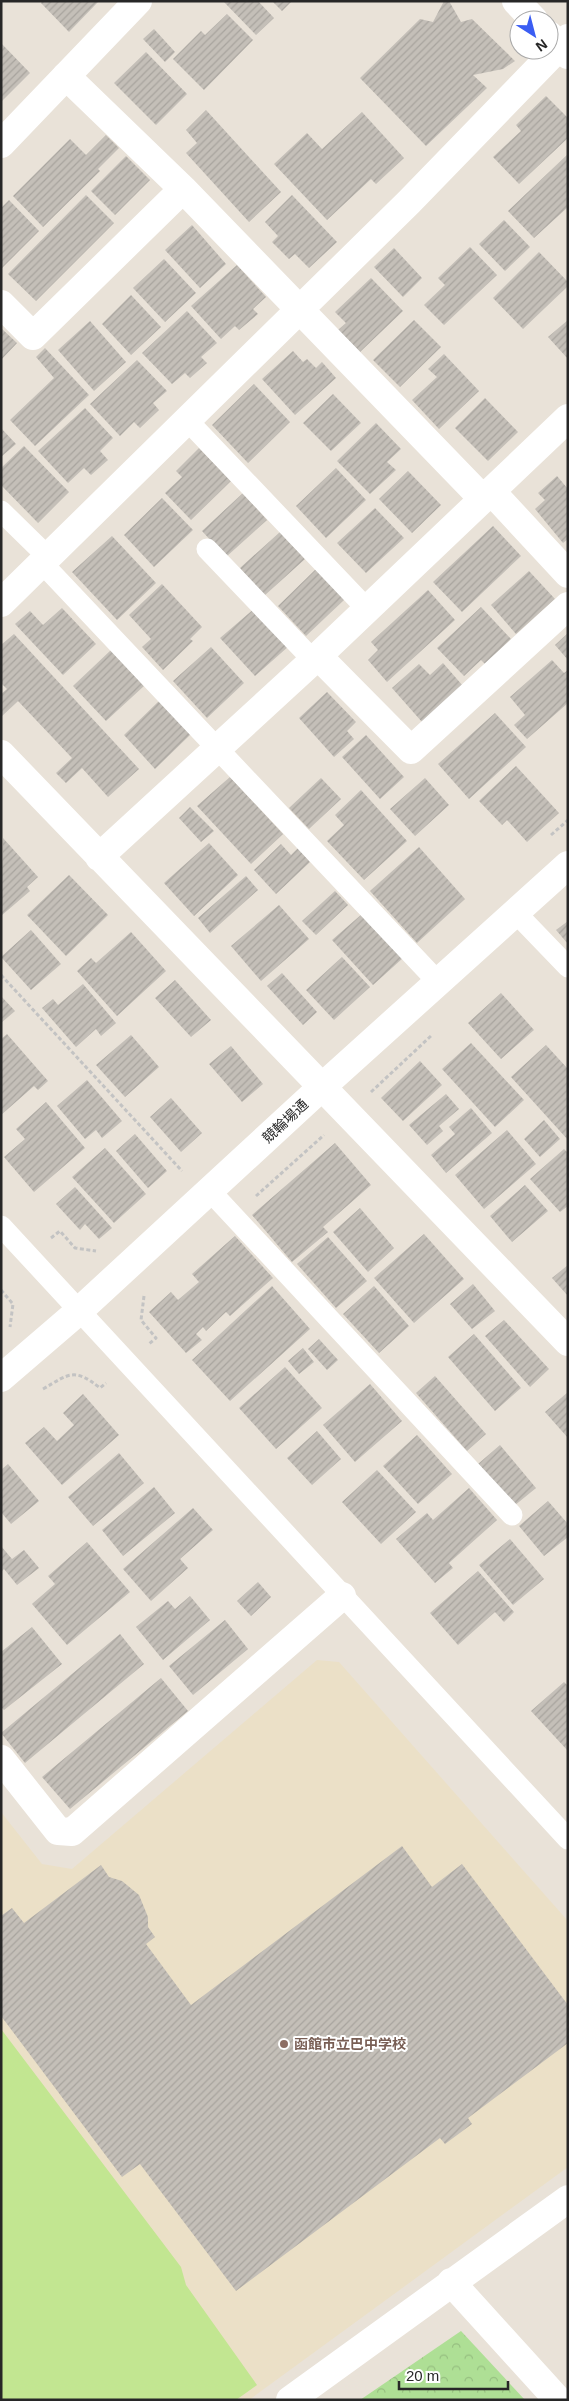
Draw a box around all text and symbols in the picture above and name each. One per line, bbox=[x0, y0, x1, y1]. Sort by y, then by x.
north arrow bbox=[509, 10, 559, 60]
text: N bbox=[533, 36, 550, 55]
street label: 競輪場通 bbox=[259, 1096, 311, 1146]
place label: 函館市立巴中学校 bbox=[294, 2036, 406, 2052]
marker: 函館市立巴中学校 bbox=[278, 2038, 290, 2050]
scale bar bbox=[399, 2358, 508, 2390]
text: 20 m bbox=[406, 2367, 439, 2384]

